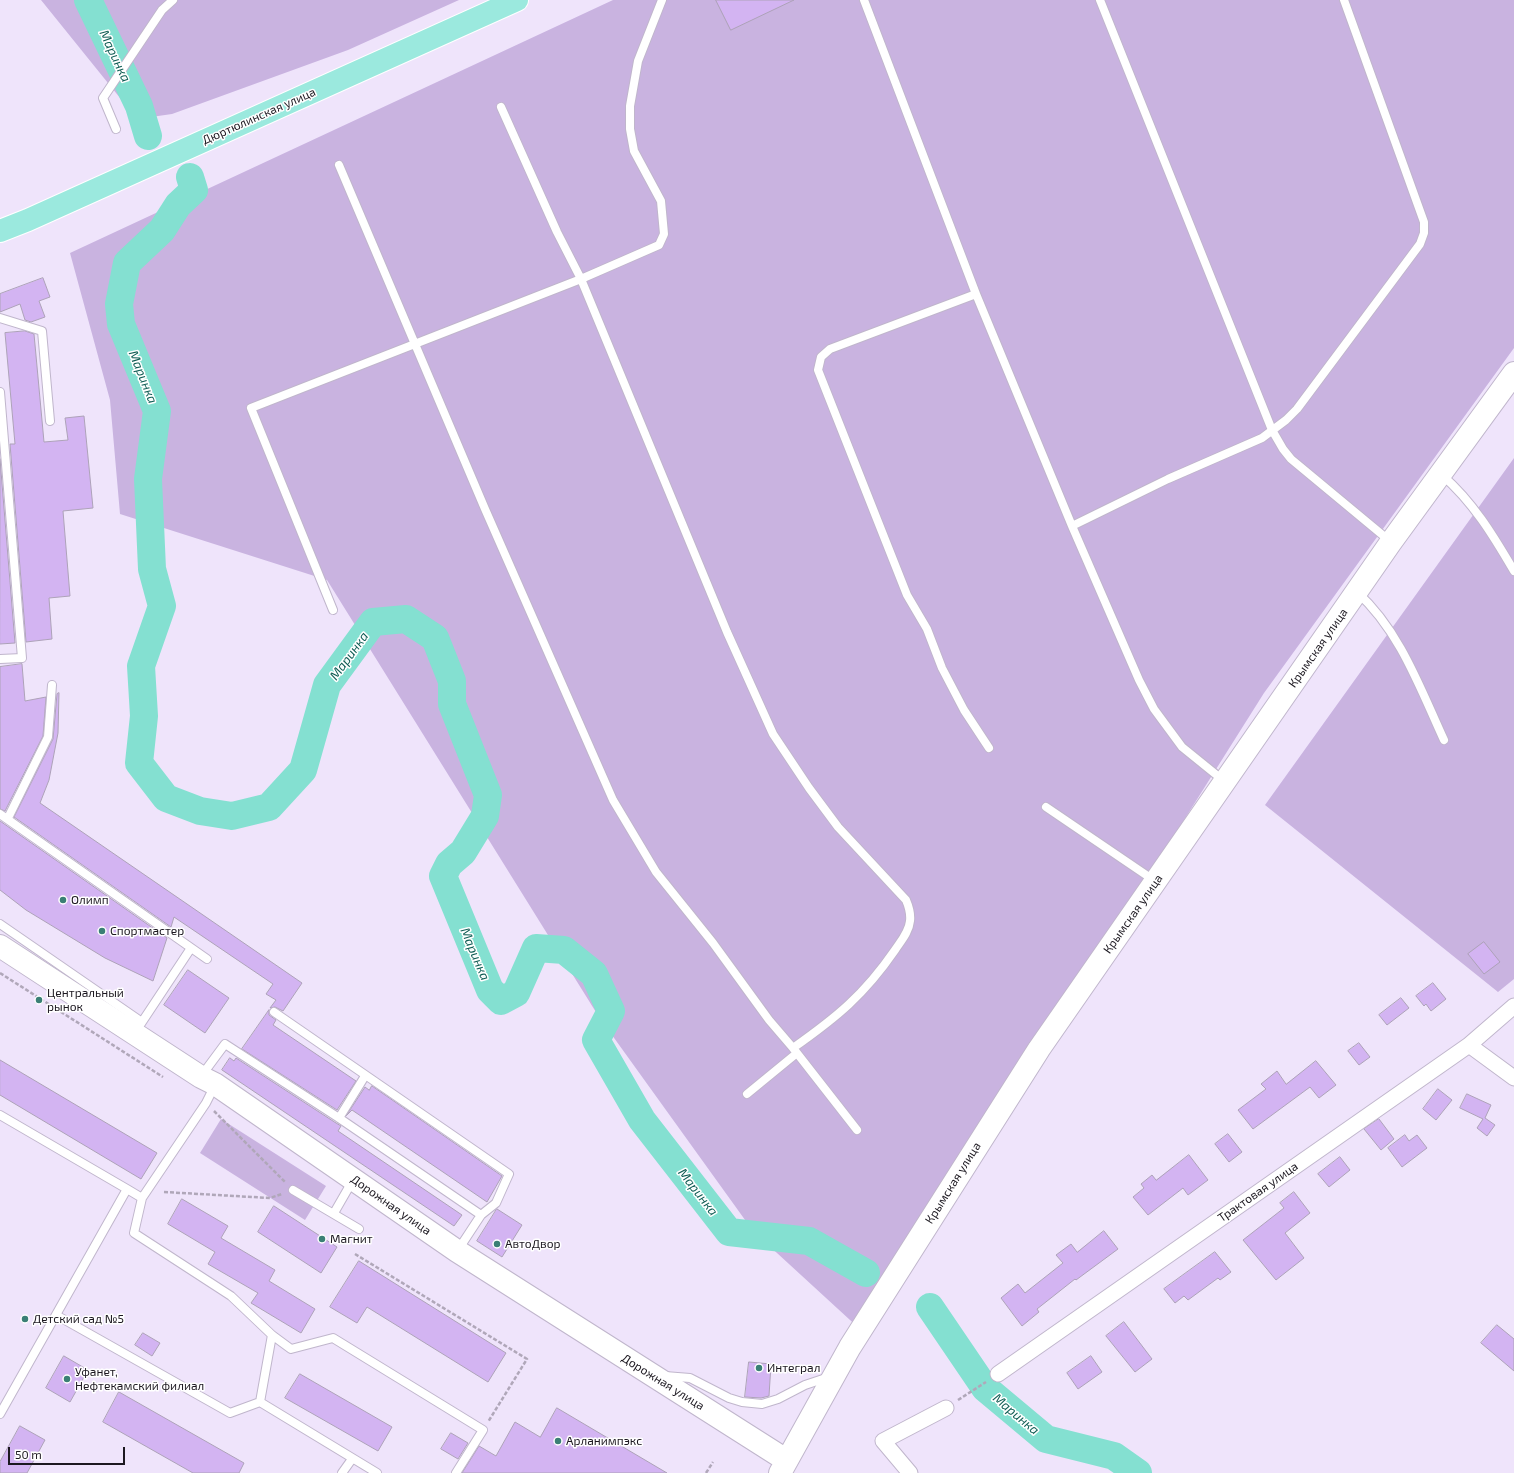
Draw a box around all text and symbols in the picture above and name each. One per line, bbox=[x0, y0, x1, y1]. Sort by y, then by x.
water label: Маринка bbox=[96, 27, 134, 85]
street label: Дюртюлинская улица bbox=[200, 84, 318, 148]
water label: Маринка bbox=[125, 348, 161, 406]
street label: Крымская улица bbox=[1285, 606, 1351, 690]
water label: Маринка bbox=[326, 629, 372, 683]
street label: Крымская улица bbox=[1100, 872, 1166, 956]
place label: Олимп bbox=[71, 893, 109, 907]
marker: Олимп bbox=[58, 895, 68, 905]
place label: Спортмастер bbox=[110, 924, 184, 938]
water label: Маринка bbox=[457, 925, 493, 983]
marker: Спортмастер bbox=[97, 926, 107, 936]
place label: Центральный рынок bbox=[47, 986, 124, 1014]
marker: Центральный рынок bbox=[34, 995, 44, 1005]
street label: Крымская улица bbox=[922, 1140, 984, 1226]
street label: Трактовая улица bbox=[1215, 1159, 1301, 1225]
water label: Маринка bbox=[675, 1165, 721, 1219]
street label: Дорожная улица bbox=[348, 1172, 434, 1238]
place label: Магнит bbox=[330, 1232, 373, 1246]
marker: Магнит bbox=[317, 1234, 327, 1244]
place label: АвтоДвор bbox=[505, 1237, 560, 1251]
marker: АвтоДвор bbox=[492, 1239, 502, 1249]
place label: Детский сад №5 bbox=[33, 1312, 124, 1326]
marker: Детский сад №5 bbox=[20, 1314, 30, 1324]
street label: Дорожная улица bbox=[619, 1351, 707, 1413]
place label: Интеграл bbox=[767, 1361, 820, 1375]
marker: Интеграл bbox=[754, 1363, 764, 1373]
place label: Уфанет, Нефтекамский филиал bbox=[75, 1365, 204, 1393]
marker: Уфанет, Нефтекамский филиал bbox=[62, 1374, 72, 1384]
water label: Маринка bbox=[990, 1390, 1042, 1438]
place label: Арланимпэкс bbox=[566, 1434, 642, 1448]
marker: Арланимпэкс bbox=[553, 1436, 563, 1446]
scale bar bbox=[10, 1439, 127, 1465]
text: 50 m bbox=[15, 1447, 42, 1461]

